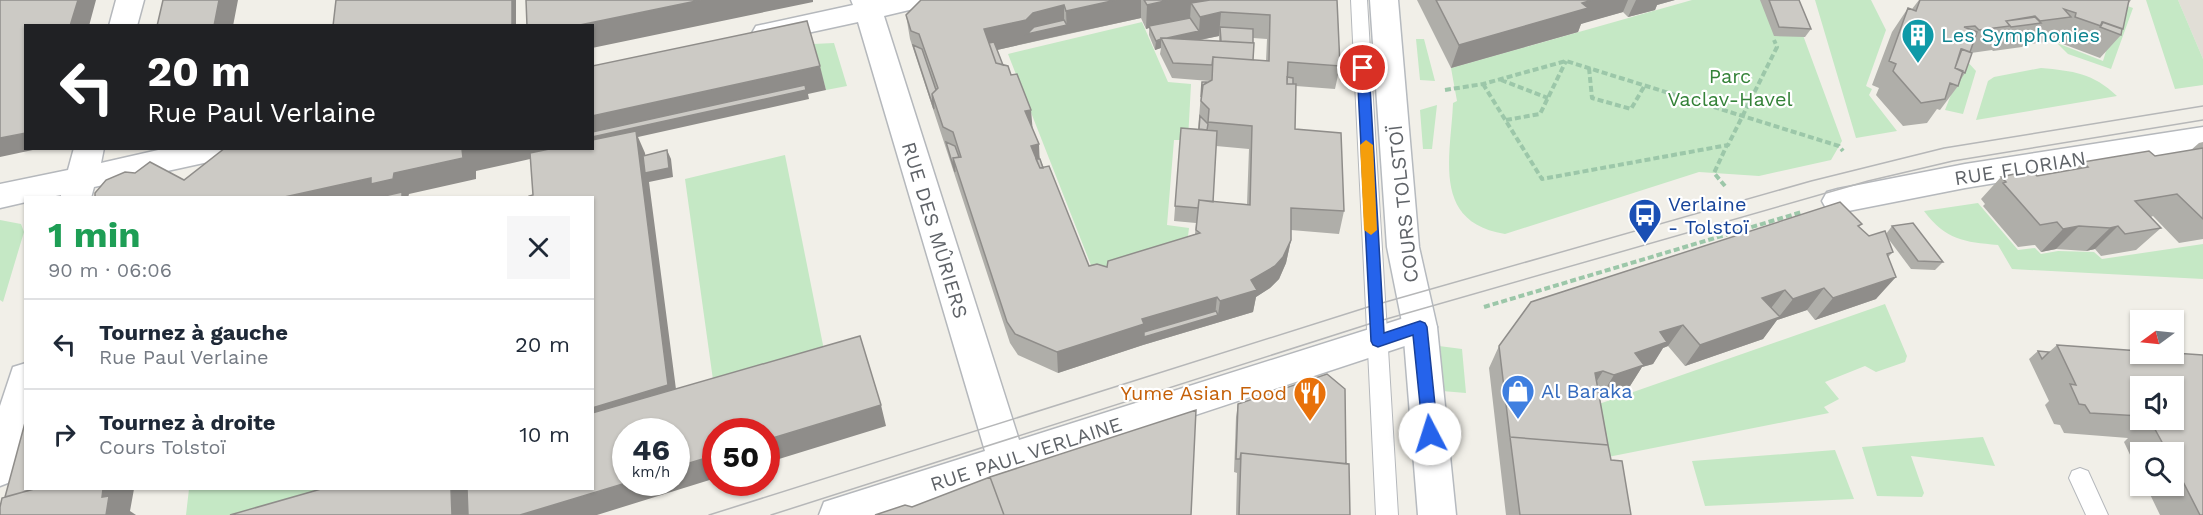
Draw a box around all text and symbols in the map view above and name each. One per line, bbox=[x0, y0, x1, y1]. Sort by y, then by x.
building icon: Les Symphonies bbox=[1900, 17, 1936, 64]
place label: Les Symphonies bbox=[1941, 23, 2100, 47]
pin bbox=[1337, 42, 1388, 93]
text: 20 m bbox=[147, 47, 251, 96]
icon: left bbox=[48, 48, 126, 126]
icon: arrive bbox=[1346, 51, 1379, 84]
park label: Parc Vaclav-Havel bbox=[1667, 64, 1793, 111]
text: Rue Paul Verlaine bbox=[147, 97, 376, 129]
street label: COURS TOLSTOÏ bbox=[1383, 124, 1423, 284]
street label: RUE DES MÛRIERS bbox=[897, 139, 973, 321]
street label: RUE FLORIAN bbox=[1953, 146, 2087, 190]
place label: Verlaine - Tolstoï bbox=[1668, 192, 1749, 239]
bus stop icon: Verlaine - Tolstoï bbox=[1627, 197, 1663, 244]
text: 1 min bbox=[48, 214, 140, 256]
button: close bbox=[507, 216, 570, 279]
text: 90 m · 06:06 bbox=[48, 258, 172, 282]
north arrow bbox=[2130, 310, 2184, 364]
map controls bbox=[2130, 310, 2184, 496]
text: Tournez à gauche bbox=[99, 320, 288, 345]
icon: left bbox=[48, 328, 81, 361]
text: 20 m bbox=[515, 332, 570, 357]
text: Rue Paul Verlaine bbox=[99, 345, 269, 369]
shop icon: Al Baraka bbox=[1500, 373, 1536, 420]
restaurant icon: Yume Asian Food bbox=[1292, 375, 1328, 422]
button: sound bbox=[2130, 376, 2184, 430]
place label: Al Baraka bbox=[1541, 379, 1632, 403]
place label: Yume Asian Food bbox=[1121, 381, 1287, 405]
position arrow bbox=[1398, 402, 1462, 466]
text: Tournez à droite bbox=[99, 410, 276, 435]
street label: RUE PAUL VERLAINE bbox=[927, 412, 1125, 496]
icon: right bbox=[48, 418, 81, 451]
speed limit sign: 50 bbox=[702, 418, 780, 496]
text: 10 m bbox=[519, 422, 570, 447]
text: 46 bbox=[632, 432, 670, 467]
text: Cours Tolstoï bbox=[99, 435, 226, 459]
button: search bbox=[2130, 442, 2184, 496]
text: km/h bbox=[632, 463, 670, 481]

